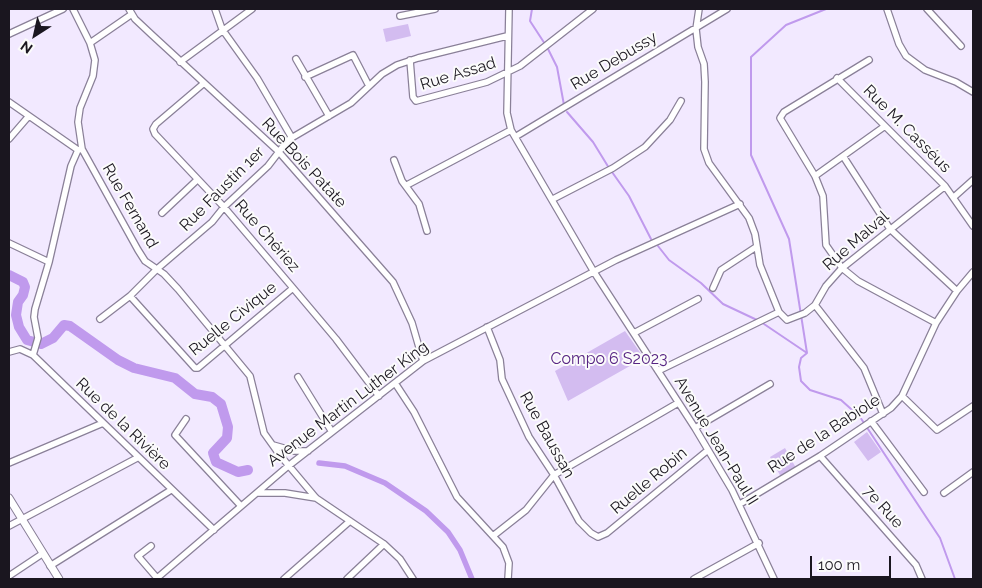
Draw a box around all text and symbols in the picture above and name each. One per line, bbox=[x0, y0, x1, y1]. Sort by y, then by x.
north arrow bbox=[10, 10, 60, 60]
street label: Rue Debussy bbox=[567, 28, 661, 94]
text: N bbox=[17, 38, 35, 57]
street label: Rue Assad bbox=[418, 53, 498, 95]
street label: Rue M. Casséus bbox=[859, 81, 955, 177]
street label: Rue Bois Patate bbox=[257, 114, 351, 212]
street label: Rue Faustin 1er bbox=[176, 143, 268, 235]
street label: Rue Fernand bbox=[98, 160, 162, 252]
street label: Rue Chériez bbox=[230, 196, 304, 276]
street label: Rue Malval bbox=[819, 207, 893, 275]
street label: Ruelle Civique bbox=[186, 278, 280, 360]
street label: Avenue Martin Luther King bbox=[264, 337, 432, 471]
park label: Compo 6 S2023 bbox=[550, 349, 668, 369]
street label: Avenue Jean-Paul II bbox=[670, 373, 762, 509]
street label: Rue de la Rivière bbox=[72, 374, 174, 474]
street label: Rue Baussan bbox=[515, 389, 579, 481]
street label: Rue de la Babiole bbox=[764, 391, 884, 477]
street label: Ruelle Robin bbox=[607, 444, 691, 518]
street label: 7e Rue bbox=[859, 482, 907, 532]
scale bar bbox=[812, 546, 893, 578]
text: 100 m bbox=[818, 556, 860, 574]

